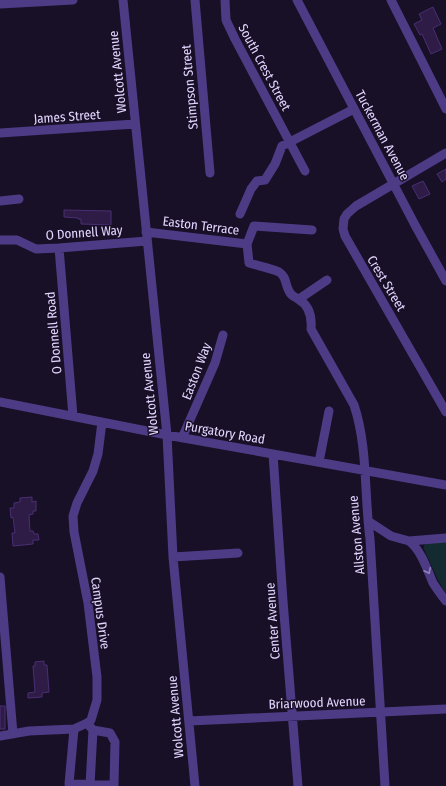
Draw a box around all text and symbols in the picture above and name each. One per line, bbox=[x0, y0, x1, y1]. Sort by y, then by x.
street label: South Crest Street bbox=[235, 21, 294, 114]
street label: Wolcott Avenue bbox=[106, 30, 129, 114]
street label: Stimpson Street bbox=[178, 43, 201, 130]
street label: Tuckerman Avenue bbox=[352, 88, 413, 183]
street label: James Street bbox=[33, 107, 102, 126]
street label: Easton Terrace bbox=[162, 213, 240, 238]
street label: O Donnell Way bbox=[45, 222, 123, 243]
street label: Crest Street bbox=[364, 253, 409, 314]
street label: O Donnell Road bbox=[42, 291, 65, 375]
street label: Easton Way bbox=[179, 340, 214, 402]
street label: Wolcott Avenue bbox=[138, 352, 161, 436]
street label: Purgatory Road bbox=[184, 418, 266, 447]
street label: Allston Avenue bbox=[346, 495, 367, 575]
one-way arrow bbox=[423, 567, 431, 574]
street label: Campus Drive bbox=[88, 576, 113, 650]
street label: Center Avenue bbox=[262, 582, 283, 660]
street label: Wolcott Avenue bbox=[164, 675, 187, 759]
street label: Briarwood Avenue bbox=[268, 693, 366, 712]

